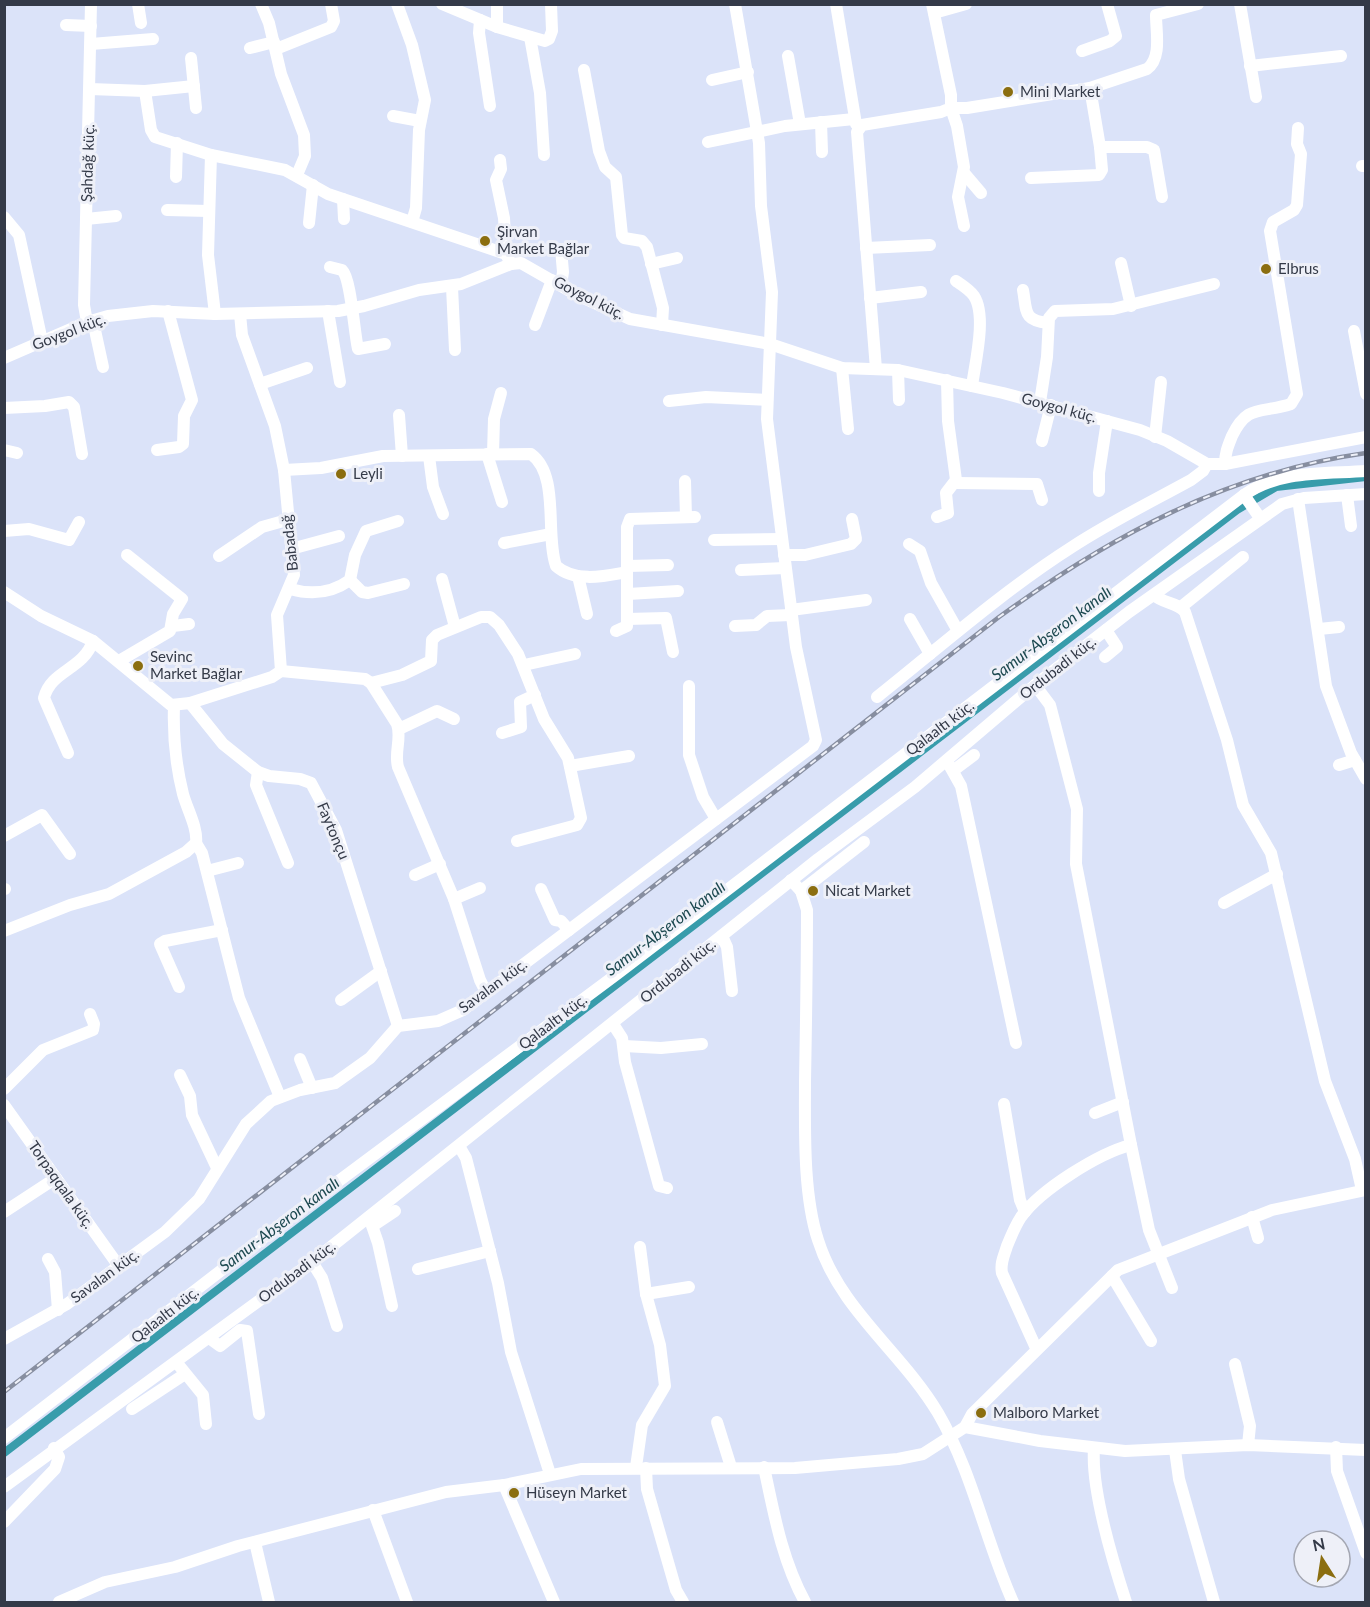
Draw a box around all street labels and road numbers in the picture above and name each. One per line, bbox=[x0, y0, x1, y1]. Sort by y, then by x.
street label: Şahdağ küç. bbox=[77, 124, 97, 202]
street label: Goygol küç. bbox=[551, 272, 628, 323]
street label: Goygol küç. bbox=[29, 309, 108, 353]
street label: Goygol küç. bbox=[1020, 388, 1099, 426]
street label: Babadağ bbox=[277, 514, 301, 572]
street label: Ordubadi küç. bbox=[1016, 632, 1099, 703]
street label: Qalaaltı küç. bbox=[902, 696, 977, 759]
street label: Faytonçu bbox=[314, 799, 354, 862]
street label: Ordubadi küç. bbox=[636, 934, 719, 1006]
street label: Savalan küç. bbox=[455, 954, 530, 1016]
street label: Qalaaltı küç. bbox=[515, 990, 590, 1053]
street label: Torpaqqala küç. bbox=[25, 1137, 99, 1232]
street label: Ordubadi küç. bbox=[254, 1236, 339, 1306]
street label: Savalan küç. bbox=[67, 1244, 142, 1306]
street label: Qalaaltı küç. bbox=[127, 1282, 202, 1346]

